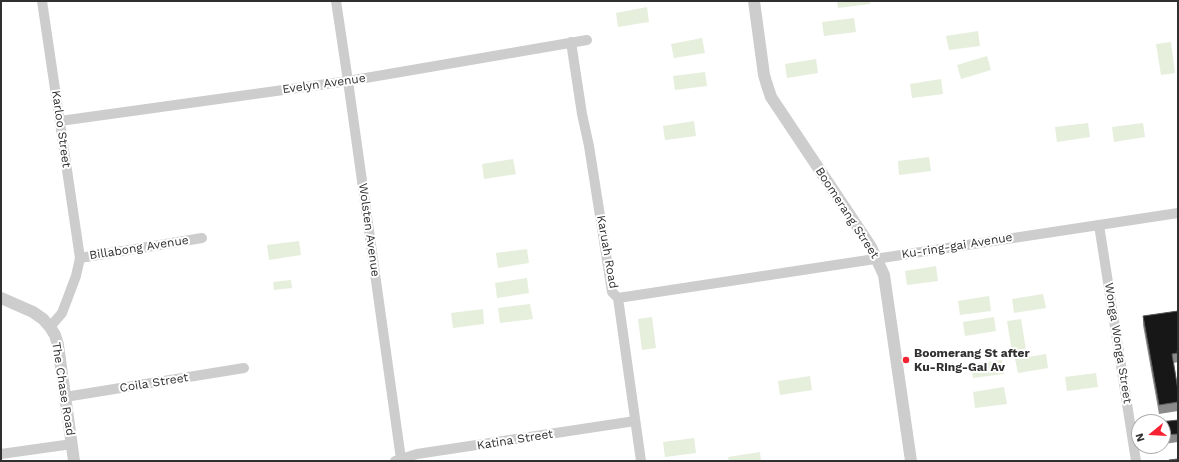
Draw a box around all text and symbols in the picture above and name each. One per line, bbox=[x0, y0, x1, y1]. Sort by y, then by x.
street label: Evelyn Avenue bbox=[281, 71, 367, 97]
street label: Karloo Street bbox=[48, 90, 74, 168]
street label: Boomerang Street bbox=[812, 165, 882, 261]
street label: Wolsten Avenue bbox=[355, 182, 383, 278]
street label: Karuah Road bbox=[593, 214, 621, 290]
street label: Ku-ring-gai Avenue bbox=[901, 230, 1013, 262]
street label: Billabong Avenue bbox=[88, 233, 190, 263]
street label: Wonga Wonga Street bbox=[1101, 282, 1135, 404]
street label: The Chase Road bbox=[48, 341, 78, 437]
place label: Boomerang St after Ku-Ring-Gai Av bbox=[914, 346, 1030, 374]
marker: Boomerang St after Ku-Ring-Gai Av bbox=[901, 355, 911, 365]
street label: Coila Street bbox=[119, 370, 189, 396]
north arrow bbox=[1131, 414, 1171, 454]
street label: Katina Street bbox=[476, 427, 554, 453]
text: N bbox=[1133, 432, 1148, 443]

